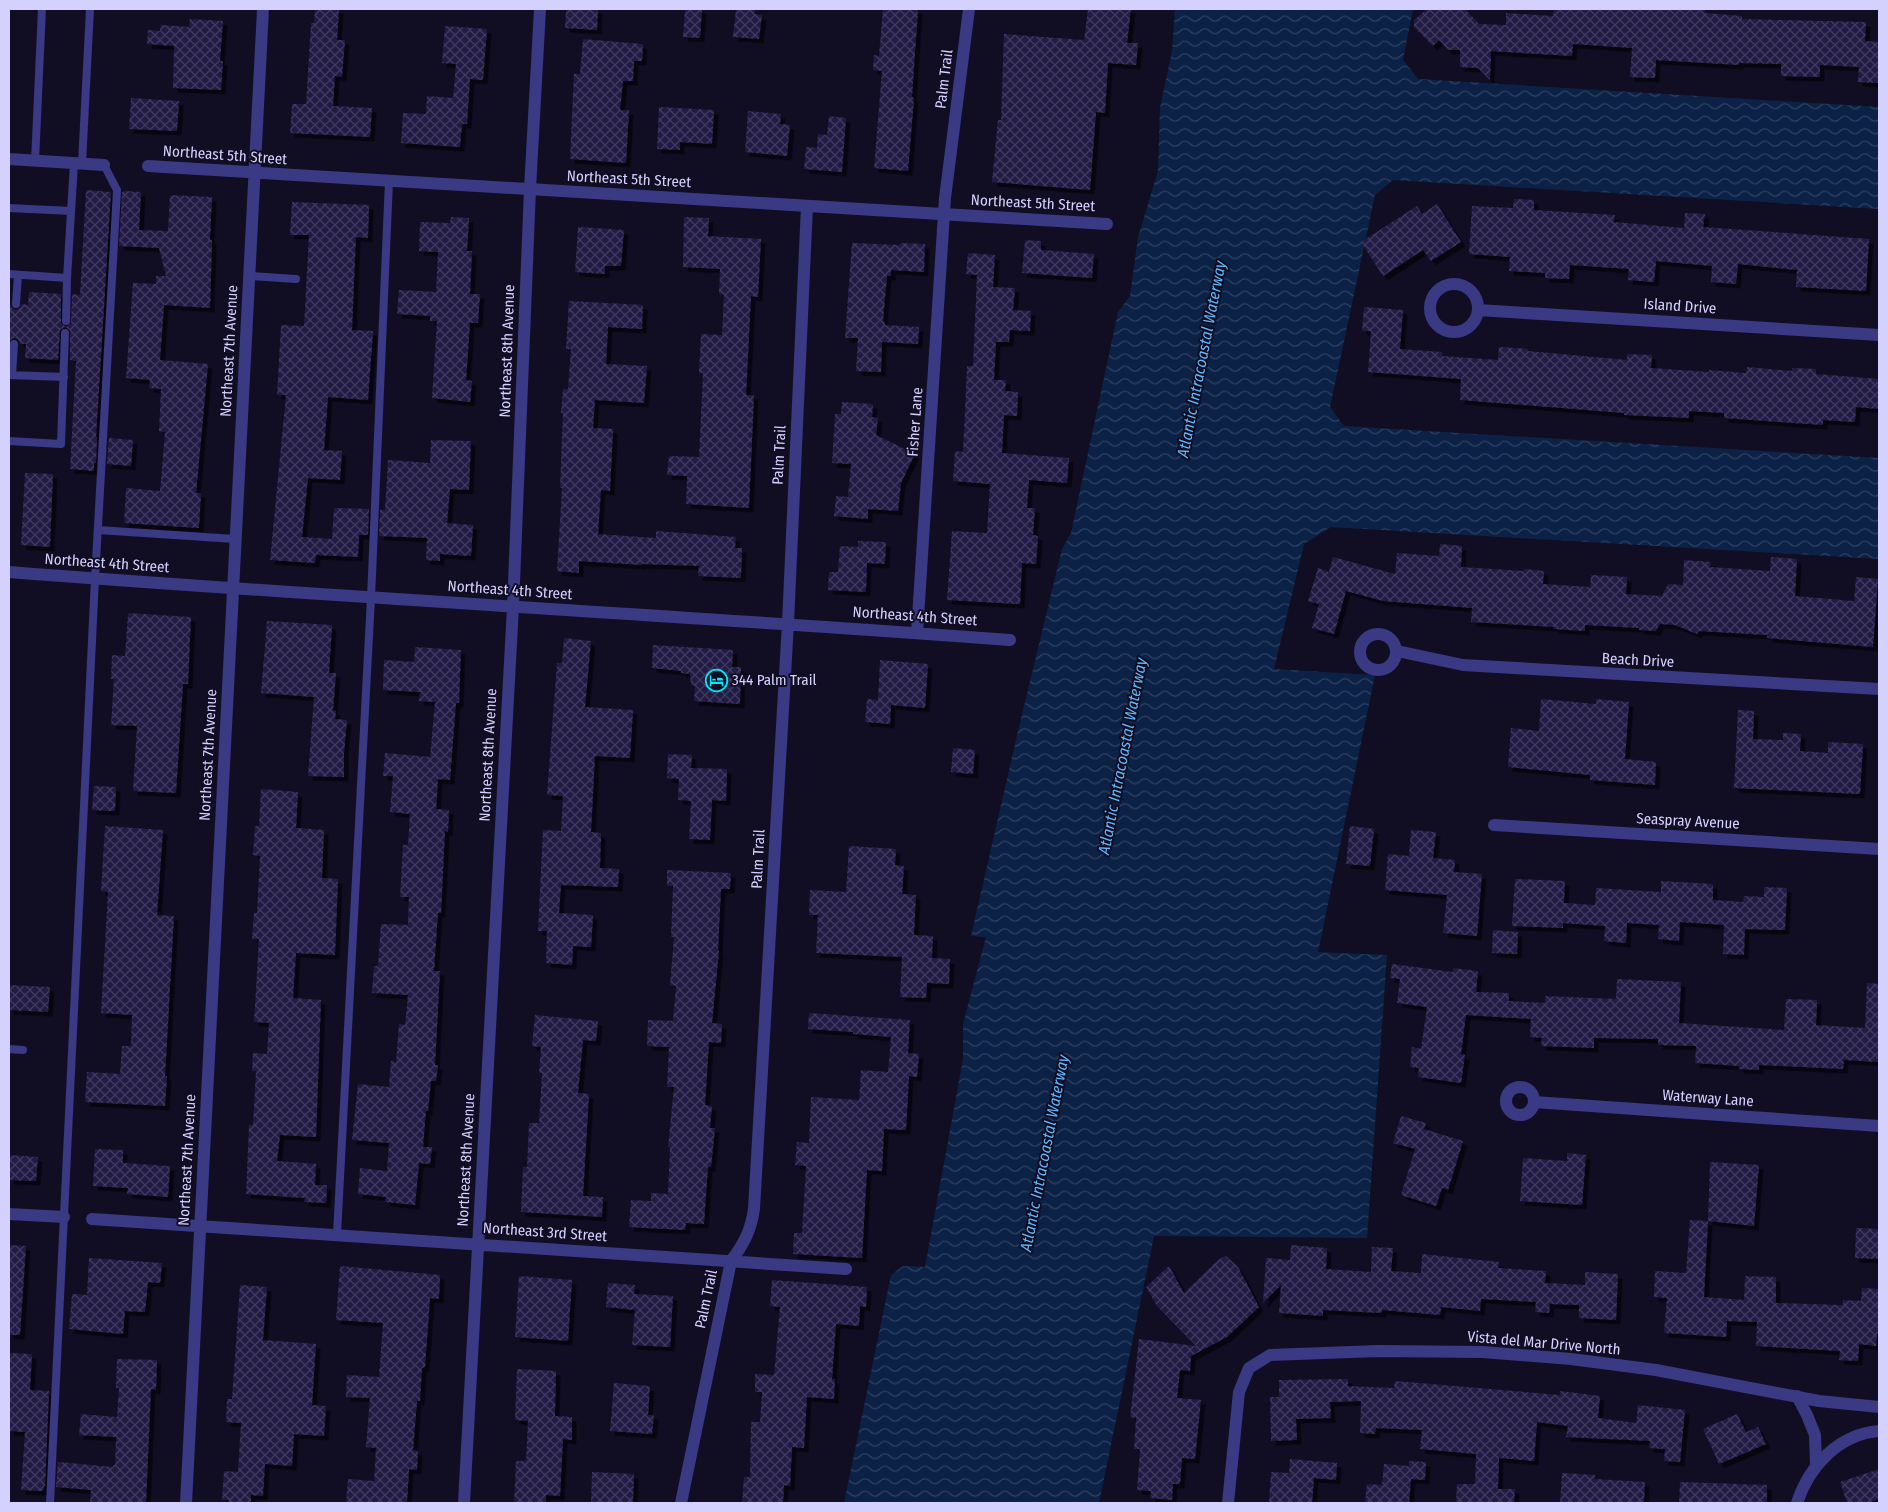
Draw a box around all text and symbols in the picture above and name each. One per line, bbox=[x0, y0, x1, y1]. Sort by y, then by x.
street label: Palm Trail bbox=[931, 48, 957, 110]
street label: Northeast 5th Street bbox=[162, 142, 288, 168]
street label: Northeast 5th Street bbox=[566, 167, 692, 191]
street label: Northeast 5th Street bbox=[970, 191, 1096, 215]
water label: Atlantic Intracoastal Waterway bbox=[1173, 258, 1230, 460]
street label: Northeast 8th Avenue bbox=[496, 284, 518, 418]
street label: Northeast 7th Avenue bbox=[217, 285, 241, 417]
street label: Island Drive bbox=[1643, 294, 1717, 318]
street label: Fisher Lane bbox=[904, 387, 926, 457]
street label: Palm Trail bbox=[768, 425, 790, 485]
street label: Northeast 4th Street bbox=[44, 550, 170, 576]
street label: Northeast 4th Street bbox=[447, 577, 573, 603]
street label: Northeast 4th Street bbox=[852, 603, 978, 629]
street label: Beach Drive bbox=[1601, 649, 1675, 671]
water label: Atlantic Intracoastal Waterway bbox=[1094, 655, 1151, 857]
hotel icon: 344 Palm Trail bbox=[704, 668, 728, 692]
place label: 344 Palm Trail bbox=[732, 671, 816, 689]
street label: Northeast 8th Avenue bbox=[476, 688, 500, 822]
street label: Northeast 7th Avenue bbox=[196, 689, 220, 821]
street label: Seaspray Avenue bbox=[1636, 809, 1740, 833]
street label: Palm Trail bbox=[747, 829, 769, 889]
water label: Atlantic Intracoastal Waterway bbox=[1016, 1052, 1073, 1254]
street label: Waterway Lane bbox=[1662, 1086, 1754, 1110]
street label: Northeast 8th Avenue bbox=[454, 1093, 478, 1227]
street label: Northeast 7th Avenue bbox=[175, 1094, 199, 1226]
street label: Northeast 3rd Street bbox=[482, 1219, 608, 1245]
street label: Palm Trail bbox=[691, 1268, 721, 1330]
street label: Vista del Mar Drive North bbox=[1467, 1327, 1621, 1359]

